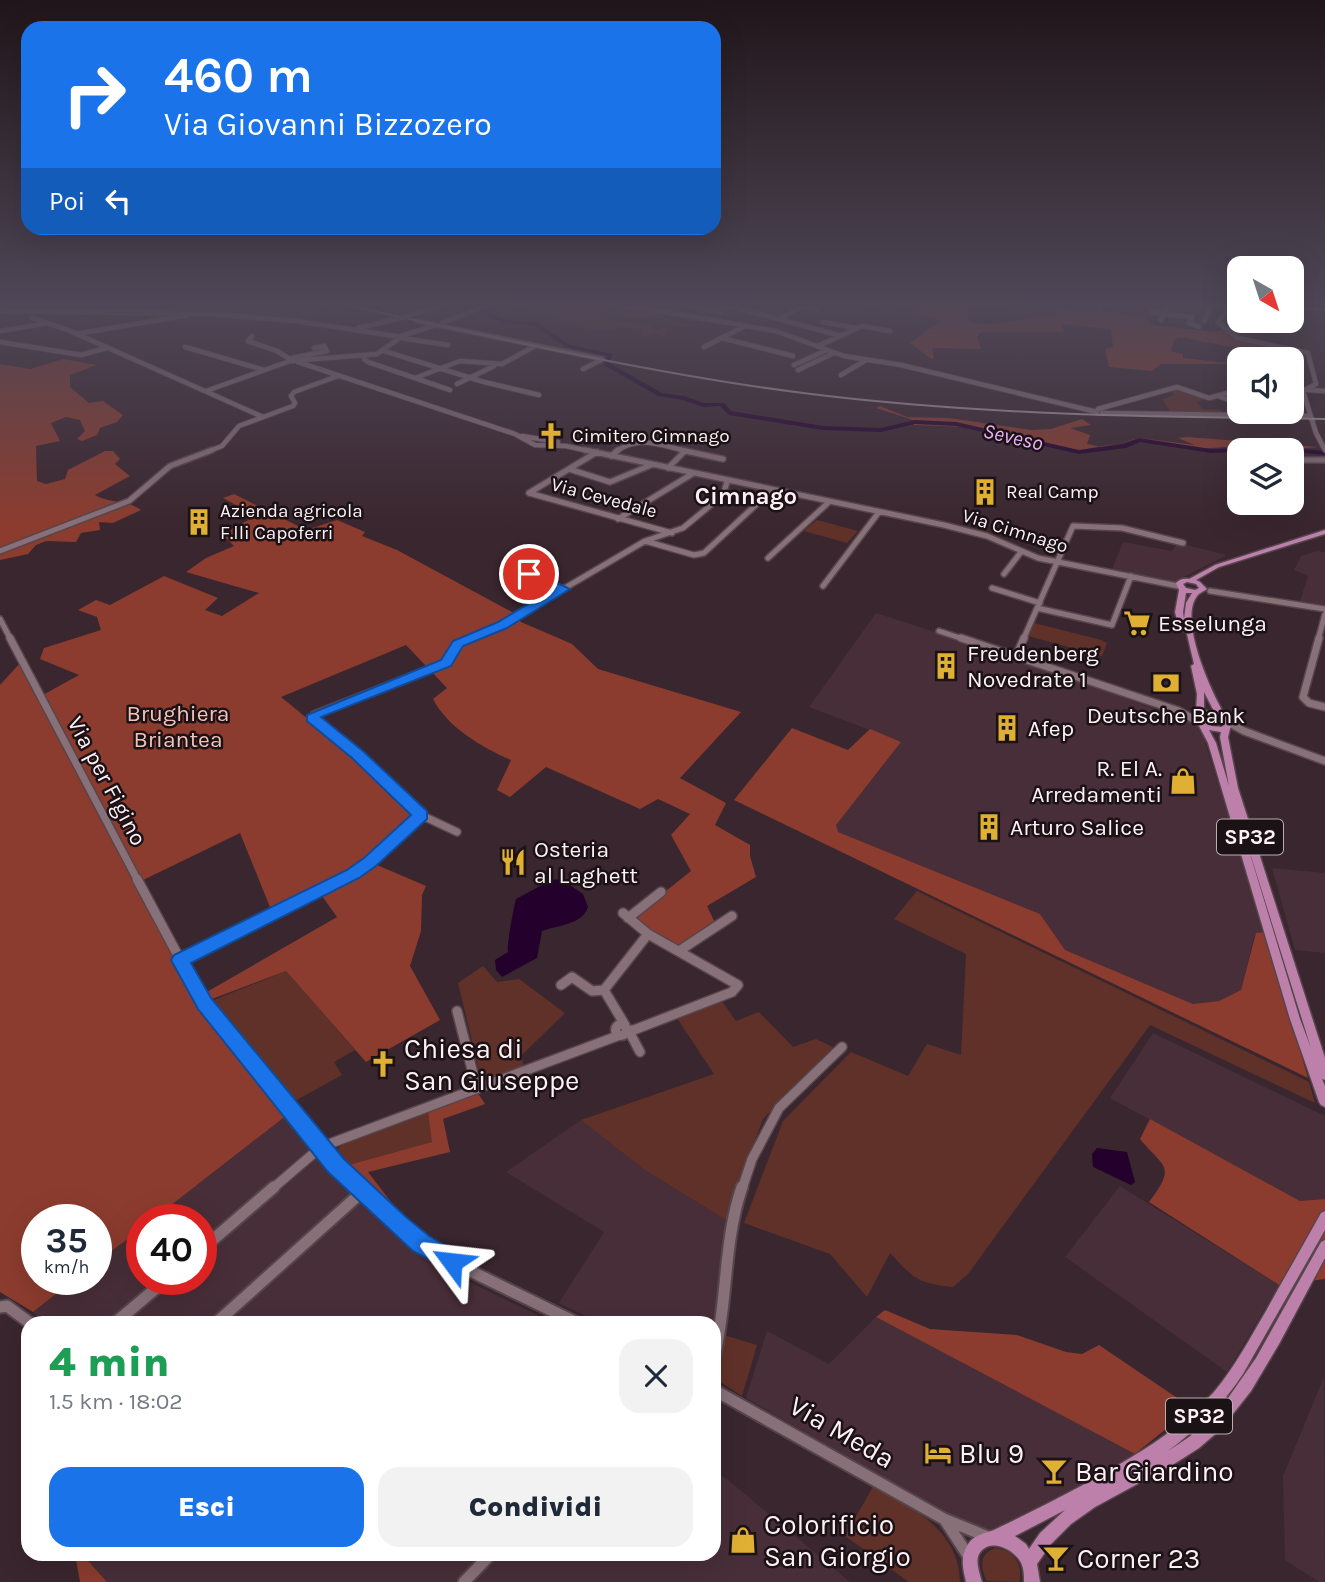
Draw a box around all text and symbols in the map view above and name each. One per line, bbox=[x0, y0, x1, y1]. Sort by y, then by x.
text: 460 m bbox=[164, 47, 313, 104]
icon: right bbox=[49, 49, 140, 140]
text: Via Giovanni Bizzozero bbox=[164, 106, 492, 143]
icon: left bbox=[99, 182, 137, 220]
text: Poi bbox=[49, 186, 85, 217]
north arrow bbox=[1227, 256, 1304, 332]
map controls bbox=[1227, 256, 1304, 515]
button: sound bbox=[1227, 347, 1304, 424]
water label: Seveso bbox=[981, 418, 1046, 456]
church icon: Cimitero Cimnago bbox=[536, 421, 566, 451]
place label: Cimitero Cimnago bbox=[572, 425, 730, 447]
button: layers bbox=[1227, 438, 1304, 515]
street label: Via Cevedale bbox=[549, 473, 659, 523]
building icon: Real Camp bbox=[970, 477, 1000, 507]
place label: Real Camp bbox=[1006, 481, 1099, 503]
district label: Cimnago bbox=[695, 482, 797, 510]
place label: Azienda agricola F.lli Capoferri bbox=[220, 500, 363, 544]
street label: Via Cimnago bbox=[959, 504, 1071, 558]
building icon: Azienda agricola F.lli Capoferri bbox=[184, 507, 214, 537]
pin bbox=[499, 544, 559, 604]
icon: arrive bbox=[510, 555, 548, 593]
supermarket icon: Esselunga bbox=[1122, 608, 1152, 638]
place label: Esselunga bbox=[1158, 610, 1267, 637]
place label: Freudenberg Novedrate 1 bbox=[967, 640, 1099, 693]
building icon: Freudenberg Novedrate 1 bbox=[931, 651, 961, 681]
bank icon: Deutsche Bank bbox=[1151, 668, 1181, 698]
park label: Brughiera Briantea bbox=[126, 700, 230, 753]
place label: Deutsche Bank bbox=[1087, 702, 1245, 729]
street label: Via per Figino bbox=[62, 712, 152, 850]
building icon: Afep bbox=[992, 713, 1022, 743]
place label: Afep bbox=[1028, 715, 1074, 742]
place label: R. El A. Arredamenti bbox=[1031, 755, 1162, 808]
shop icon: R. El A. Arredamenti bbox=[1168, 766, 1198, 796]
building icon: Arturo Salice bbox=[974, 812, 1004, 842]
place label: Arturo Salice bbox=[1010, 814, 1144, 841]
road number: SP32 bbox=[1217, 820, 1283, 854]
place label: Osteria al Laghett bbox=[534, 836, 638, 889]
restaurant icon: Osteria al Laghett bbox=[498, 847, 528, 877]
place label: Chiesa di San Giuseppe bbox=[404, 1032, 579, 1097]
church icon: Chiesa di San Giuseppe bbox=[368, 1049, 398, 1079]
speed limit sign: 40 bbox=[126, 1204, 217, 1295]
text: 35 bbox=[45, 1220, 88, 1261]
position arrow bbox=[415, 1225, 489, 1299]
text: km/h bbox=[44, 1256, 89, 1278]
text: 4 min bbox=[49, 1337, 170, 1387]
button: close bbox=[619, 1339, 693, 1413]
text: 1.5 km · 18:02 bbox=[49, 1388, 183, 1415]
street label: Via Meda bbox=[783, 1389, 901, 1475]
road number: SP32 bbox=[1166, 1398, 1232, 1434]
place label: Blu 9 bbox=[959, 1437, 1024, 1470]
hotel icon: Blu 9 bbox=[923, 1438, 953, 1468]
place label: Bar Giardino bbox=[1075, 1455, 1234, 1488]
bar icon: Bar Giardino bbox=[1039, 1456, 1069, 1486]
button: Esci bbox=[49, 1467, 364, 1547]
button: Condividi bbox=[378, 1467, 693, 1547]
place label: Colorificio San Giorgio bbox=[764, 1508, 911, 1573]
shop icon: Colorificio San Giorgio bbox=[728, 1525, 758, 1555]
place label: Corner 23 bbox=[1077, 1542, 1200, 1575]
bar icon: Corner 23 bbox=[1041, 1543, 1071, 1573]

